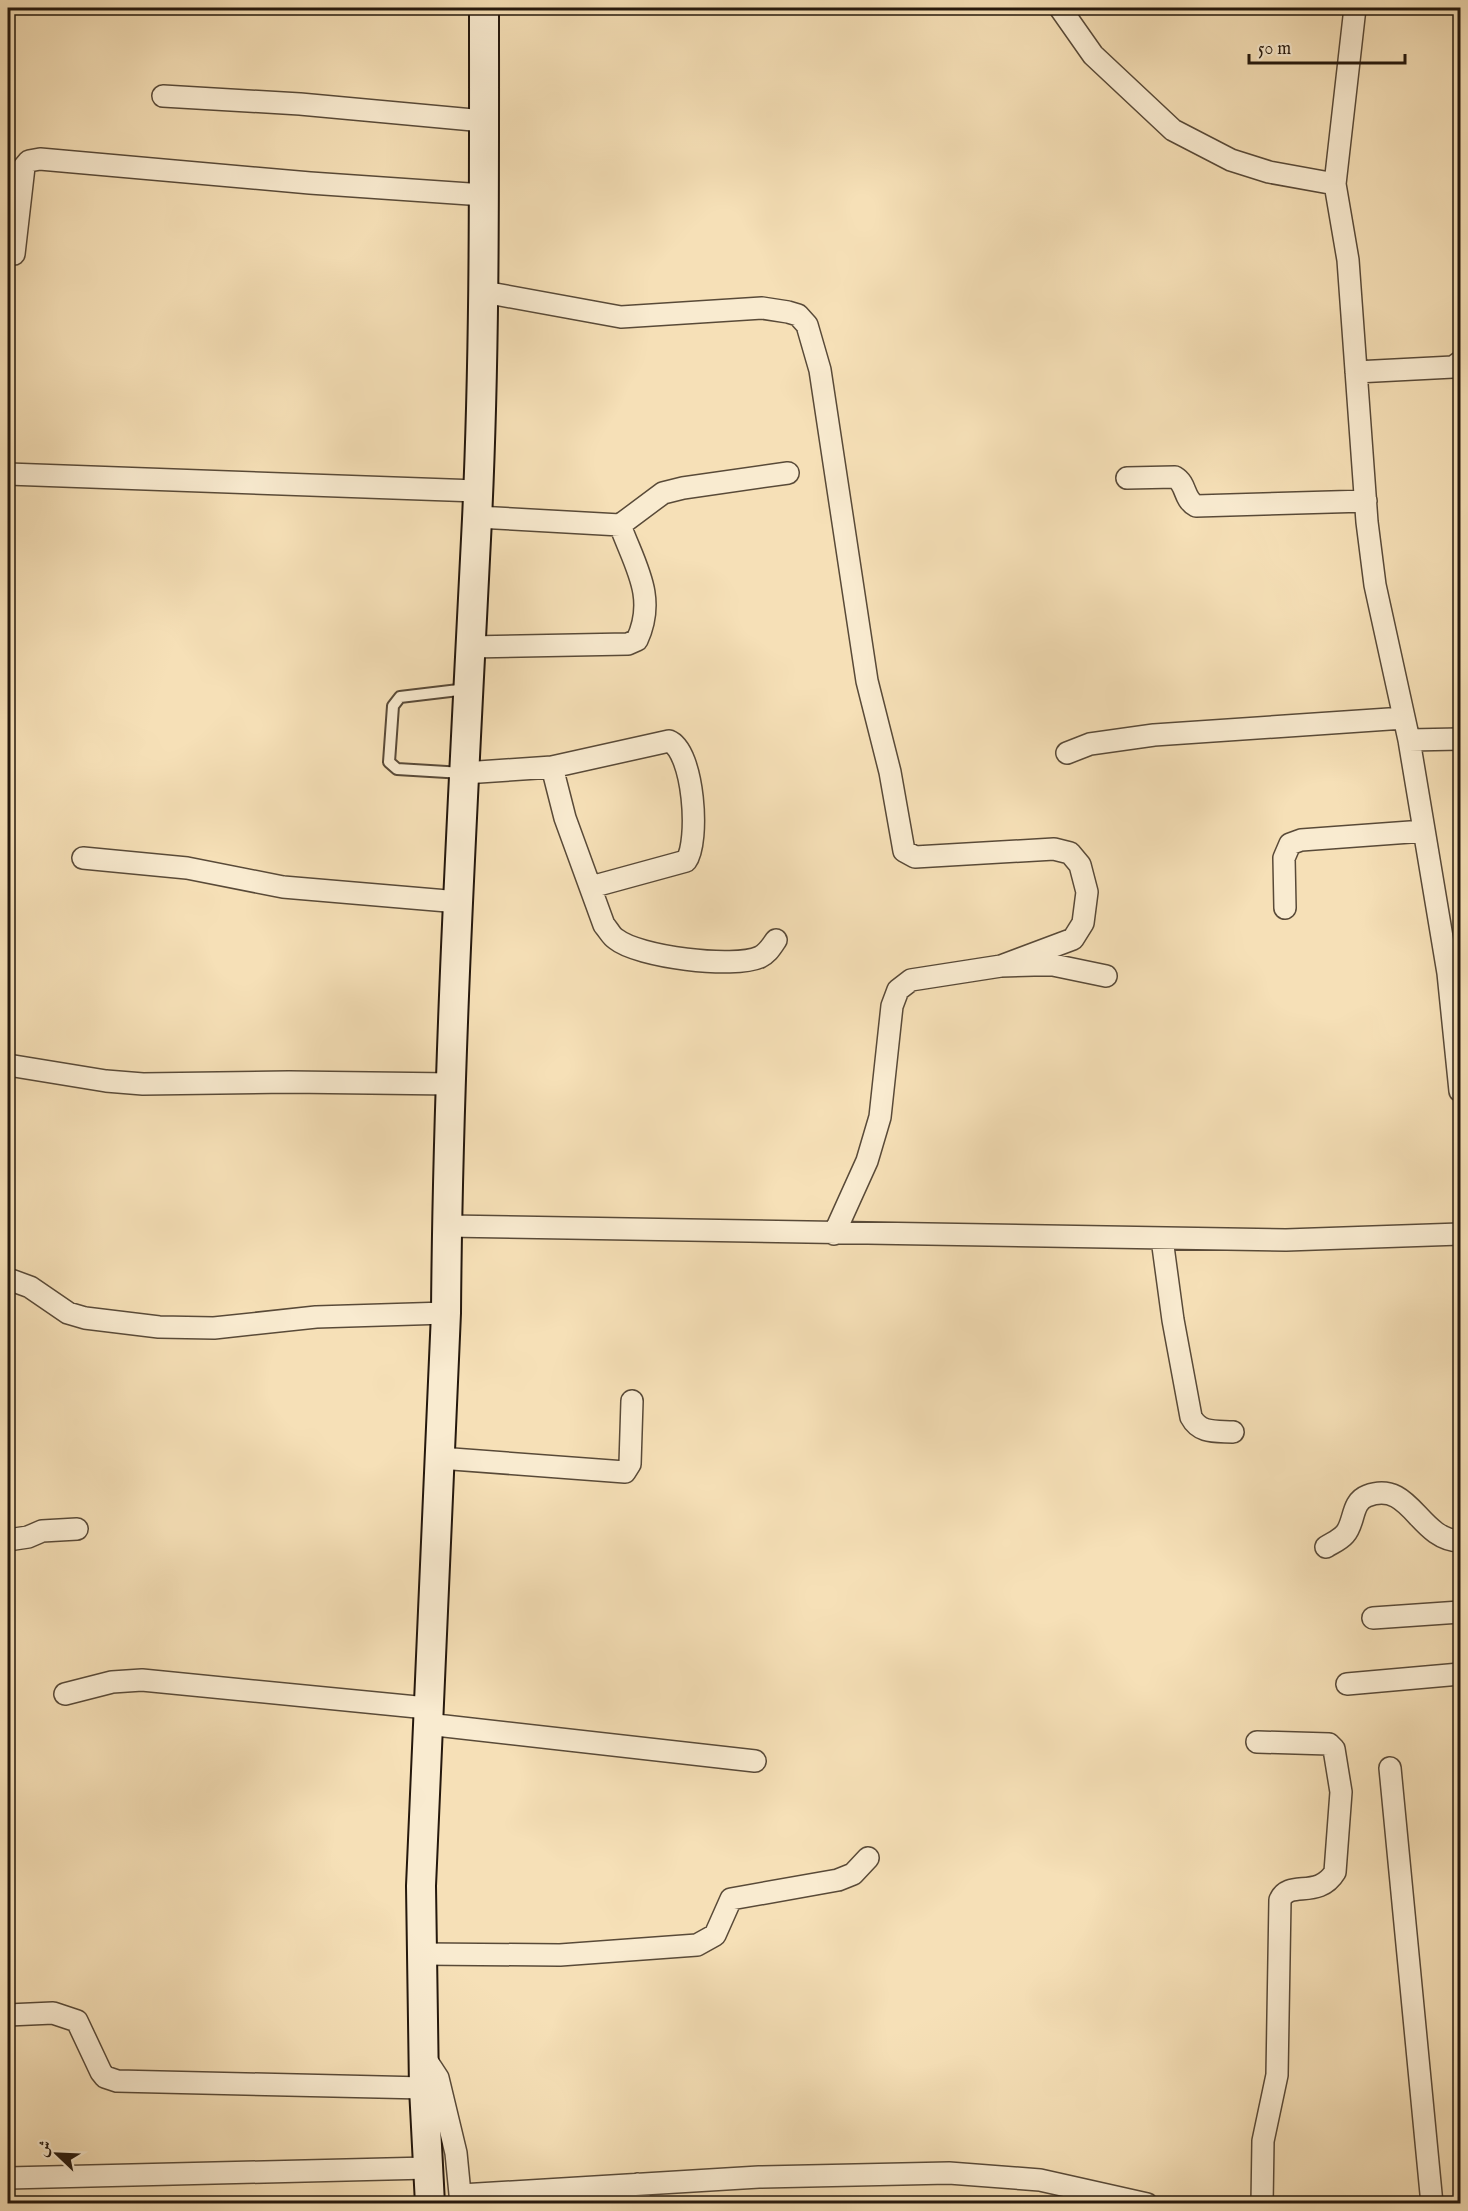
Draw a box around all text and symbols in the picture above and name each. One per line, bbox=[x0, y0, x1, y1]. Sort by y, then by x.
scale bar bbox=[1249, 27, 1405, 65]
text: 50 m bbox=[1258, 38, 1291, 61]
north arrow bbox=[27, 2124, 87, 2184]
text: ش bbox=[33, 2138, 57, 2160]

